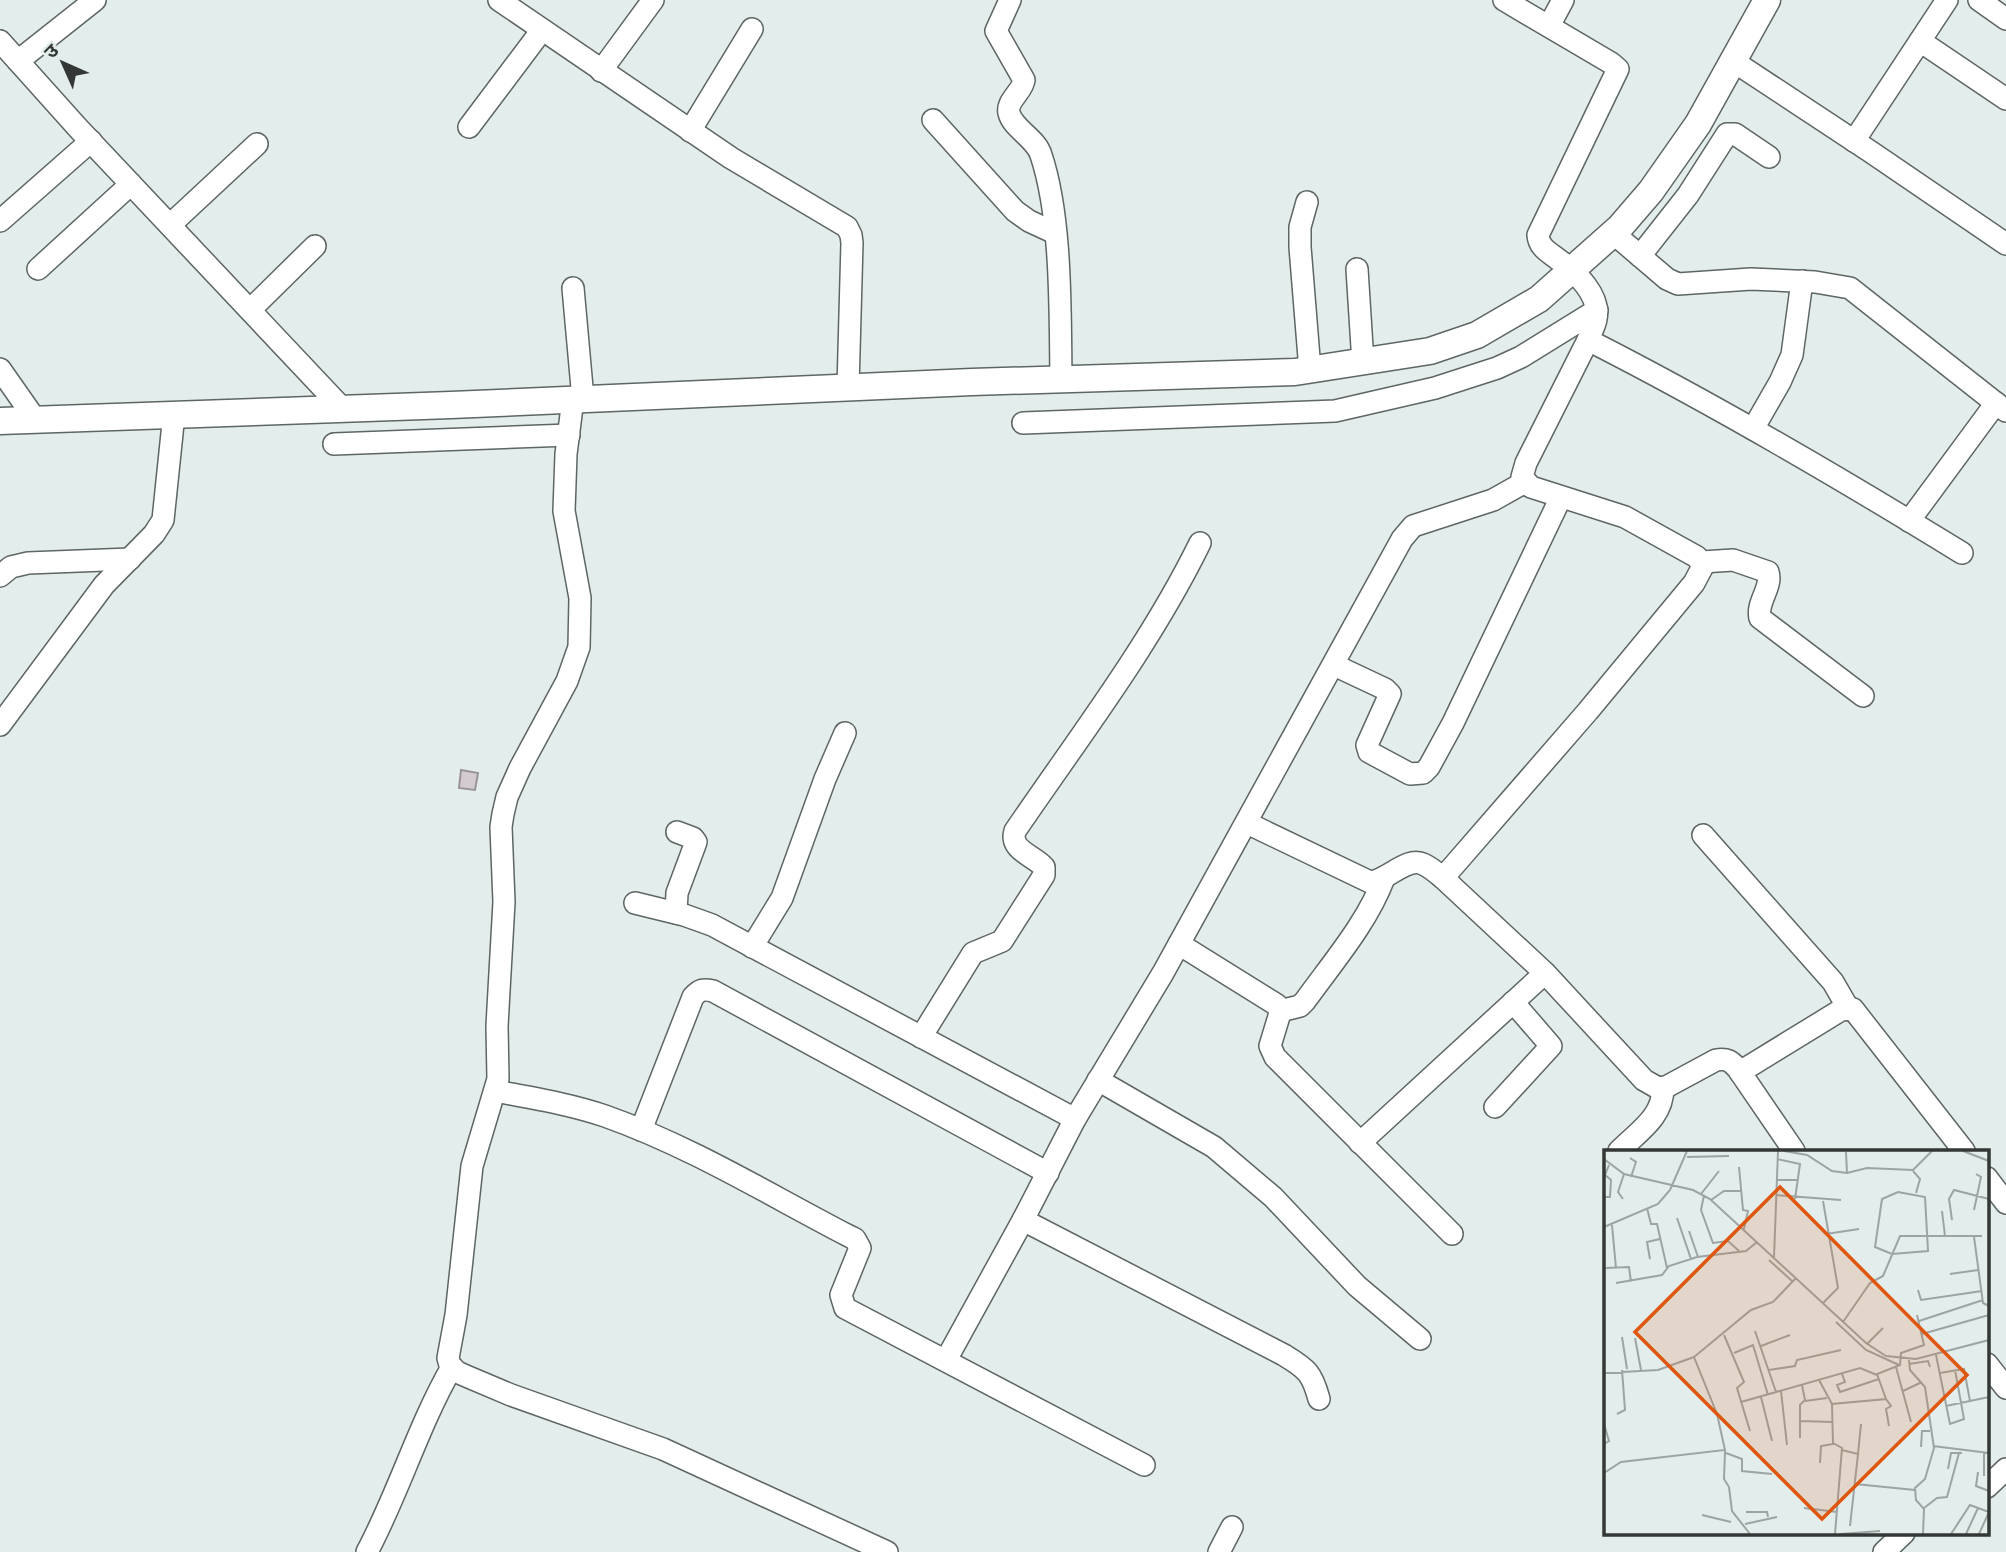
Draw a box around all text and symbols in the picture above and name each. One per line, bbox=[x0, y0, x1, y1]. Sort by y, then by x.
north arrow bbox=[28, 28, 98, 98]
text: उ bbox=[39, 38, 63, 63]
inset map bbox=[1604, 1150, 1988, 1534]

